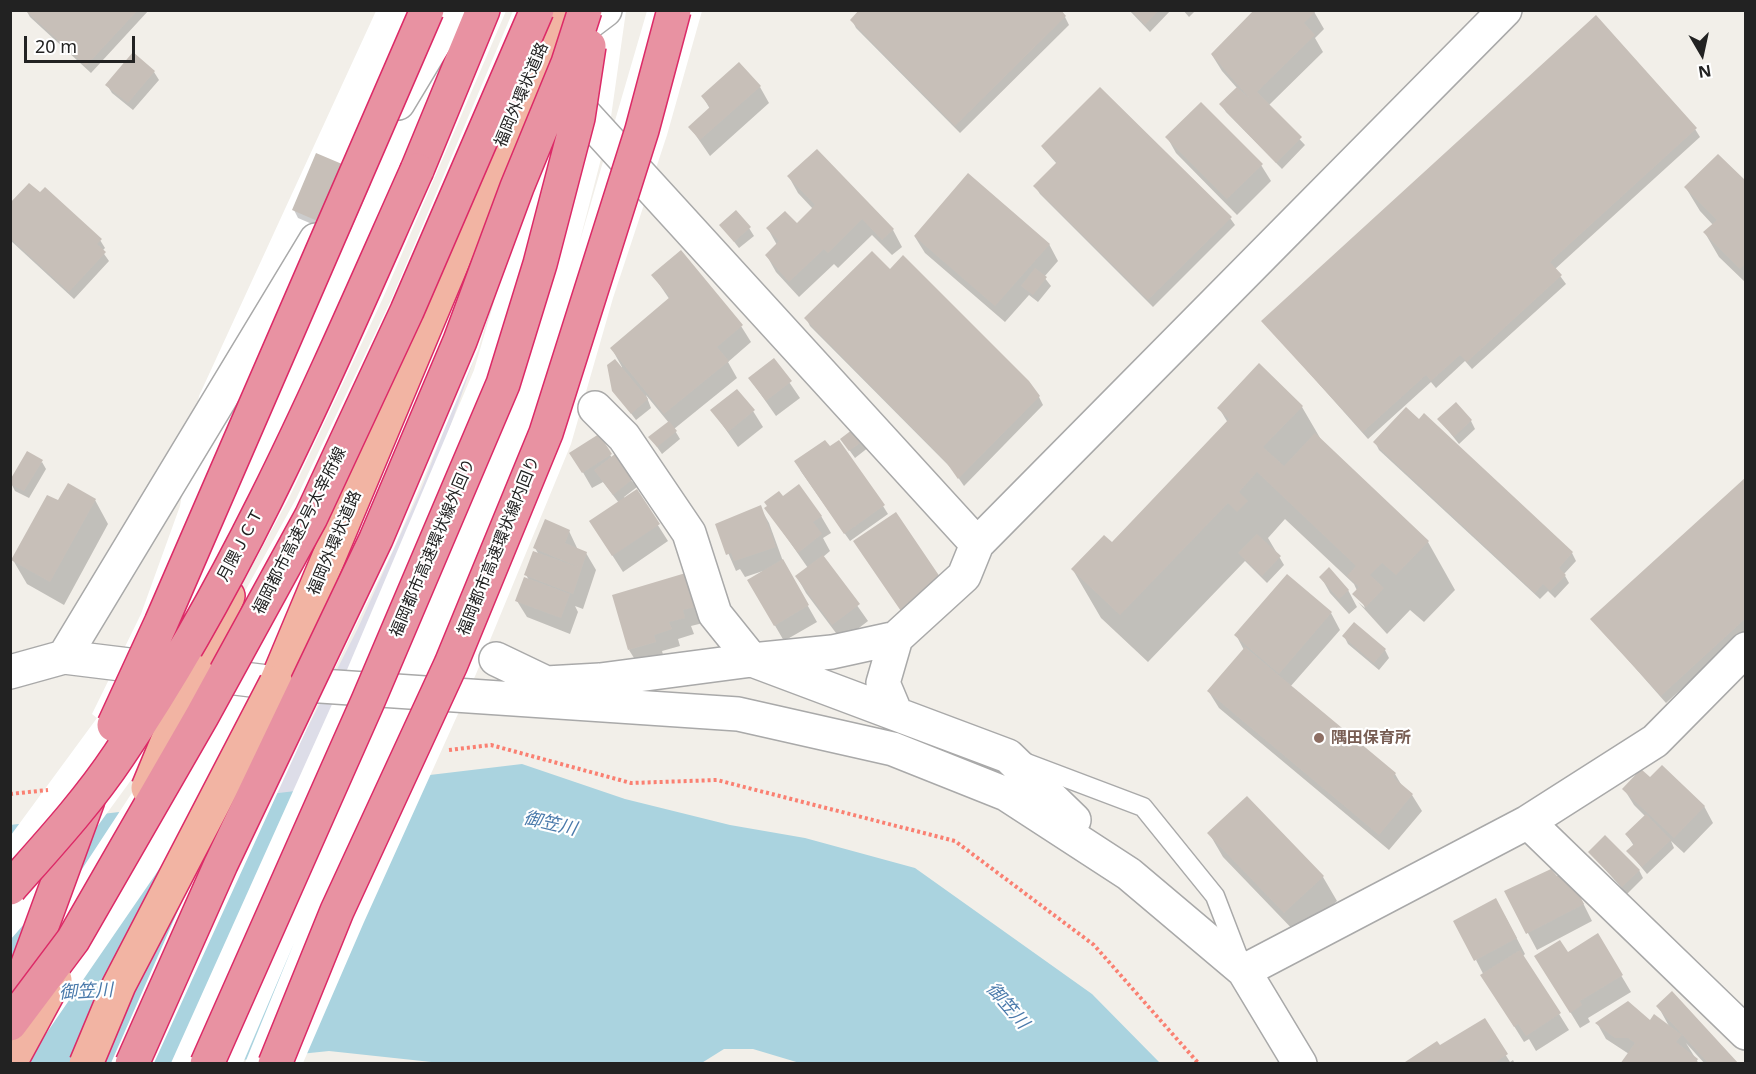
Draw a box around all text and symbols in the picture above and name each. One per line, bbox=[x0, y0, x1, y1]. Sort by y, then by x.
scale bar bbox=[27, 24, 138, 62]
north arrow bbox=[1672, 24, 1732, 84]
text: 20 m bbox=[35, 34, 77, 58]
street label: 福岡外環状道路 bbox=[491, 40, 553, 150]
text: N bbox=[1697, 60, 1713, 84]
street label: 福岡都市高速2号太宰府線 bbox=[249, 444, 351, 618]
street label: 福岡都市高速環状線内回り bbox=[454, 453, 544, 639]
street label: 福岡都市高速環状線外回り bbox=[387, 456, 479, 640]
street label: 福岡外環状道路 bbox=[304, 488, 366, 598]
street label: 月隈ＪＣＴ bbox=[214, 505, 268, 585]
place label: 隅田保育所 bbox=[1331, 728, 1411, 748]
marker: 隅田保育所 bbox=[1312, 731, 1326, 745]
water label: 御笠川 bbox=[521, 807, 579, 841]
water label: 御笠川 bbox=[981, 979, 1033, 1033]
water label: 御笠川 bbox=[58, 980, 114, 1004]

